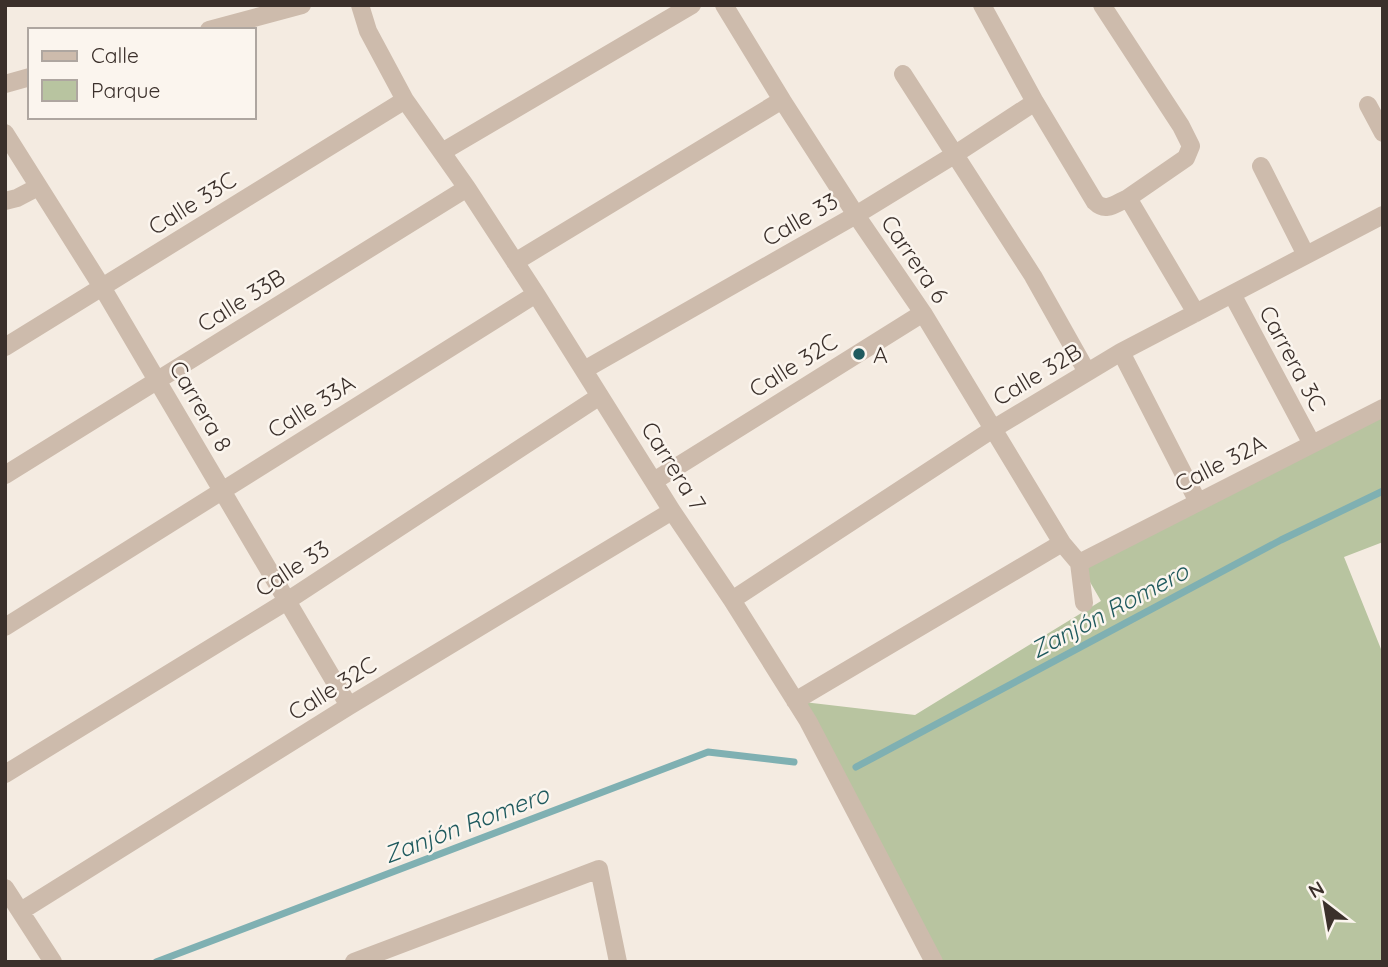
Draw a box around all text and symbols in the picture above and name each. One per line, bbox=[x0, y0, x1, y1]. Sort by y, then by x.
legend bbox=[28, 28, 256, 119]
text: Calle bbox=[91, 42, 139, 68]
text: Parque bbox=[91, 77, 160, 103]
street label: Calle 33C bbox=[143, 165, 241, 241]
street label: Calle 33 bbox=[757, 186, 843, 252]
street label: Carrera 6 bbox=[875, 209, 955, 309]
street label: Calle 33B bbox=[192, 262, 290, 338]
street label: Carrera 3C bbox=[1253, 300, 1333, 416]
street label: Calle 32C bbox=[744, 327, 842, 403]
street label: Calle 32B bbox=[987, 336, 1087, 412]
place label: A bbox=[873, 340, 888, 369]
marker: A bbox=[851, 346, 867, 362]
street label: Carrera 8 bbox=[163, 355, 239, 457]
street label: Calle 33A bbox=[262, 368, 360, 444]
street label: Carrera 7 bbox=[635, 416, 713, 516]
street label: Calle 32A bbox=[1170, 428, 1270, 498]
street label: Calle 33 bbox=[249, 533, 335, 603]
water label: Zanjón Romero bbox=[1025, 555, 1194, 664]
street label: Calle 32C bbox=[283, 650, 381, 726]
water label: Zanjón Romero bbox=[379, 778, 554, 869]
north arrow bbox=[1290, 869, 1360, 939]
text: N bbox=[1304, 876, 1328, 903]

